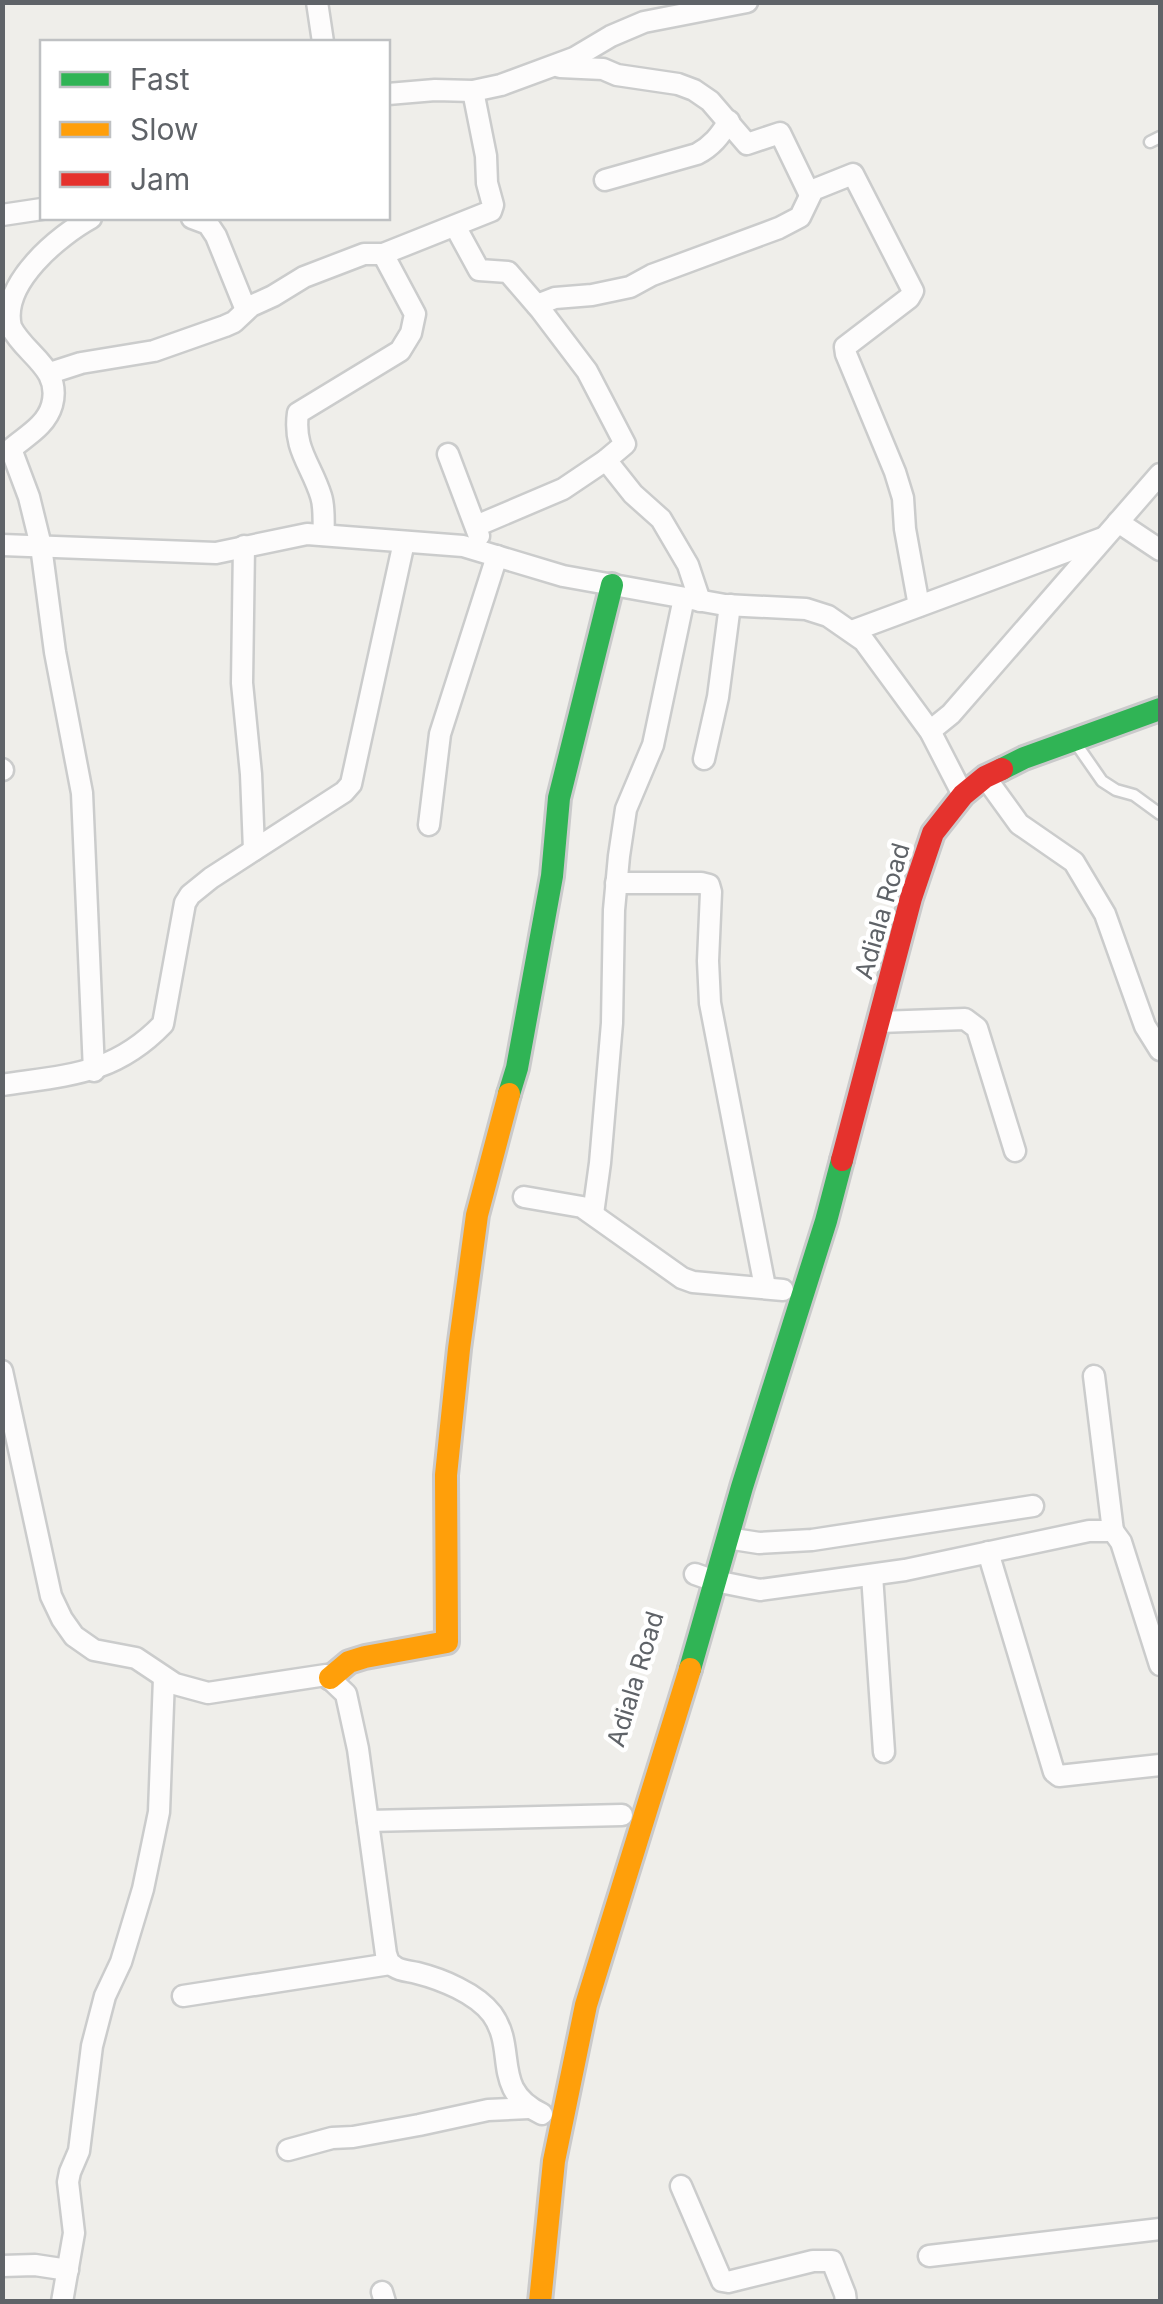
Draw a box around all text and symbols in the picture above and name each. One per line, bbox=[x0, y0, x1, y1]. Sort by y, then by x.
legend bbox=[40, 40, 390, 220]
text: Fast bbox=[130, 61, 190, 97]
text: Slow bbox=[130, 111, 199, 147]
text: Jam bbox=[130, 161, 190, 197]
street label: Adiala Road bbox=[848, 840, 916, 982]
street label: Adiala Road bbox=[600, 1608, 670, 1750]

